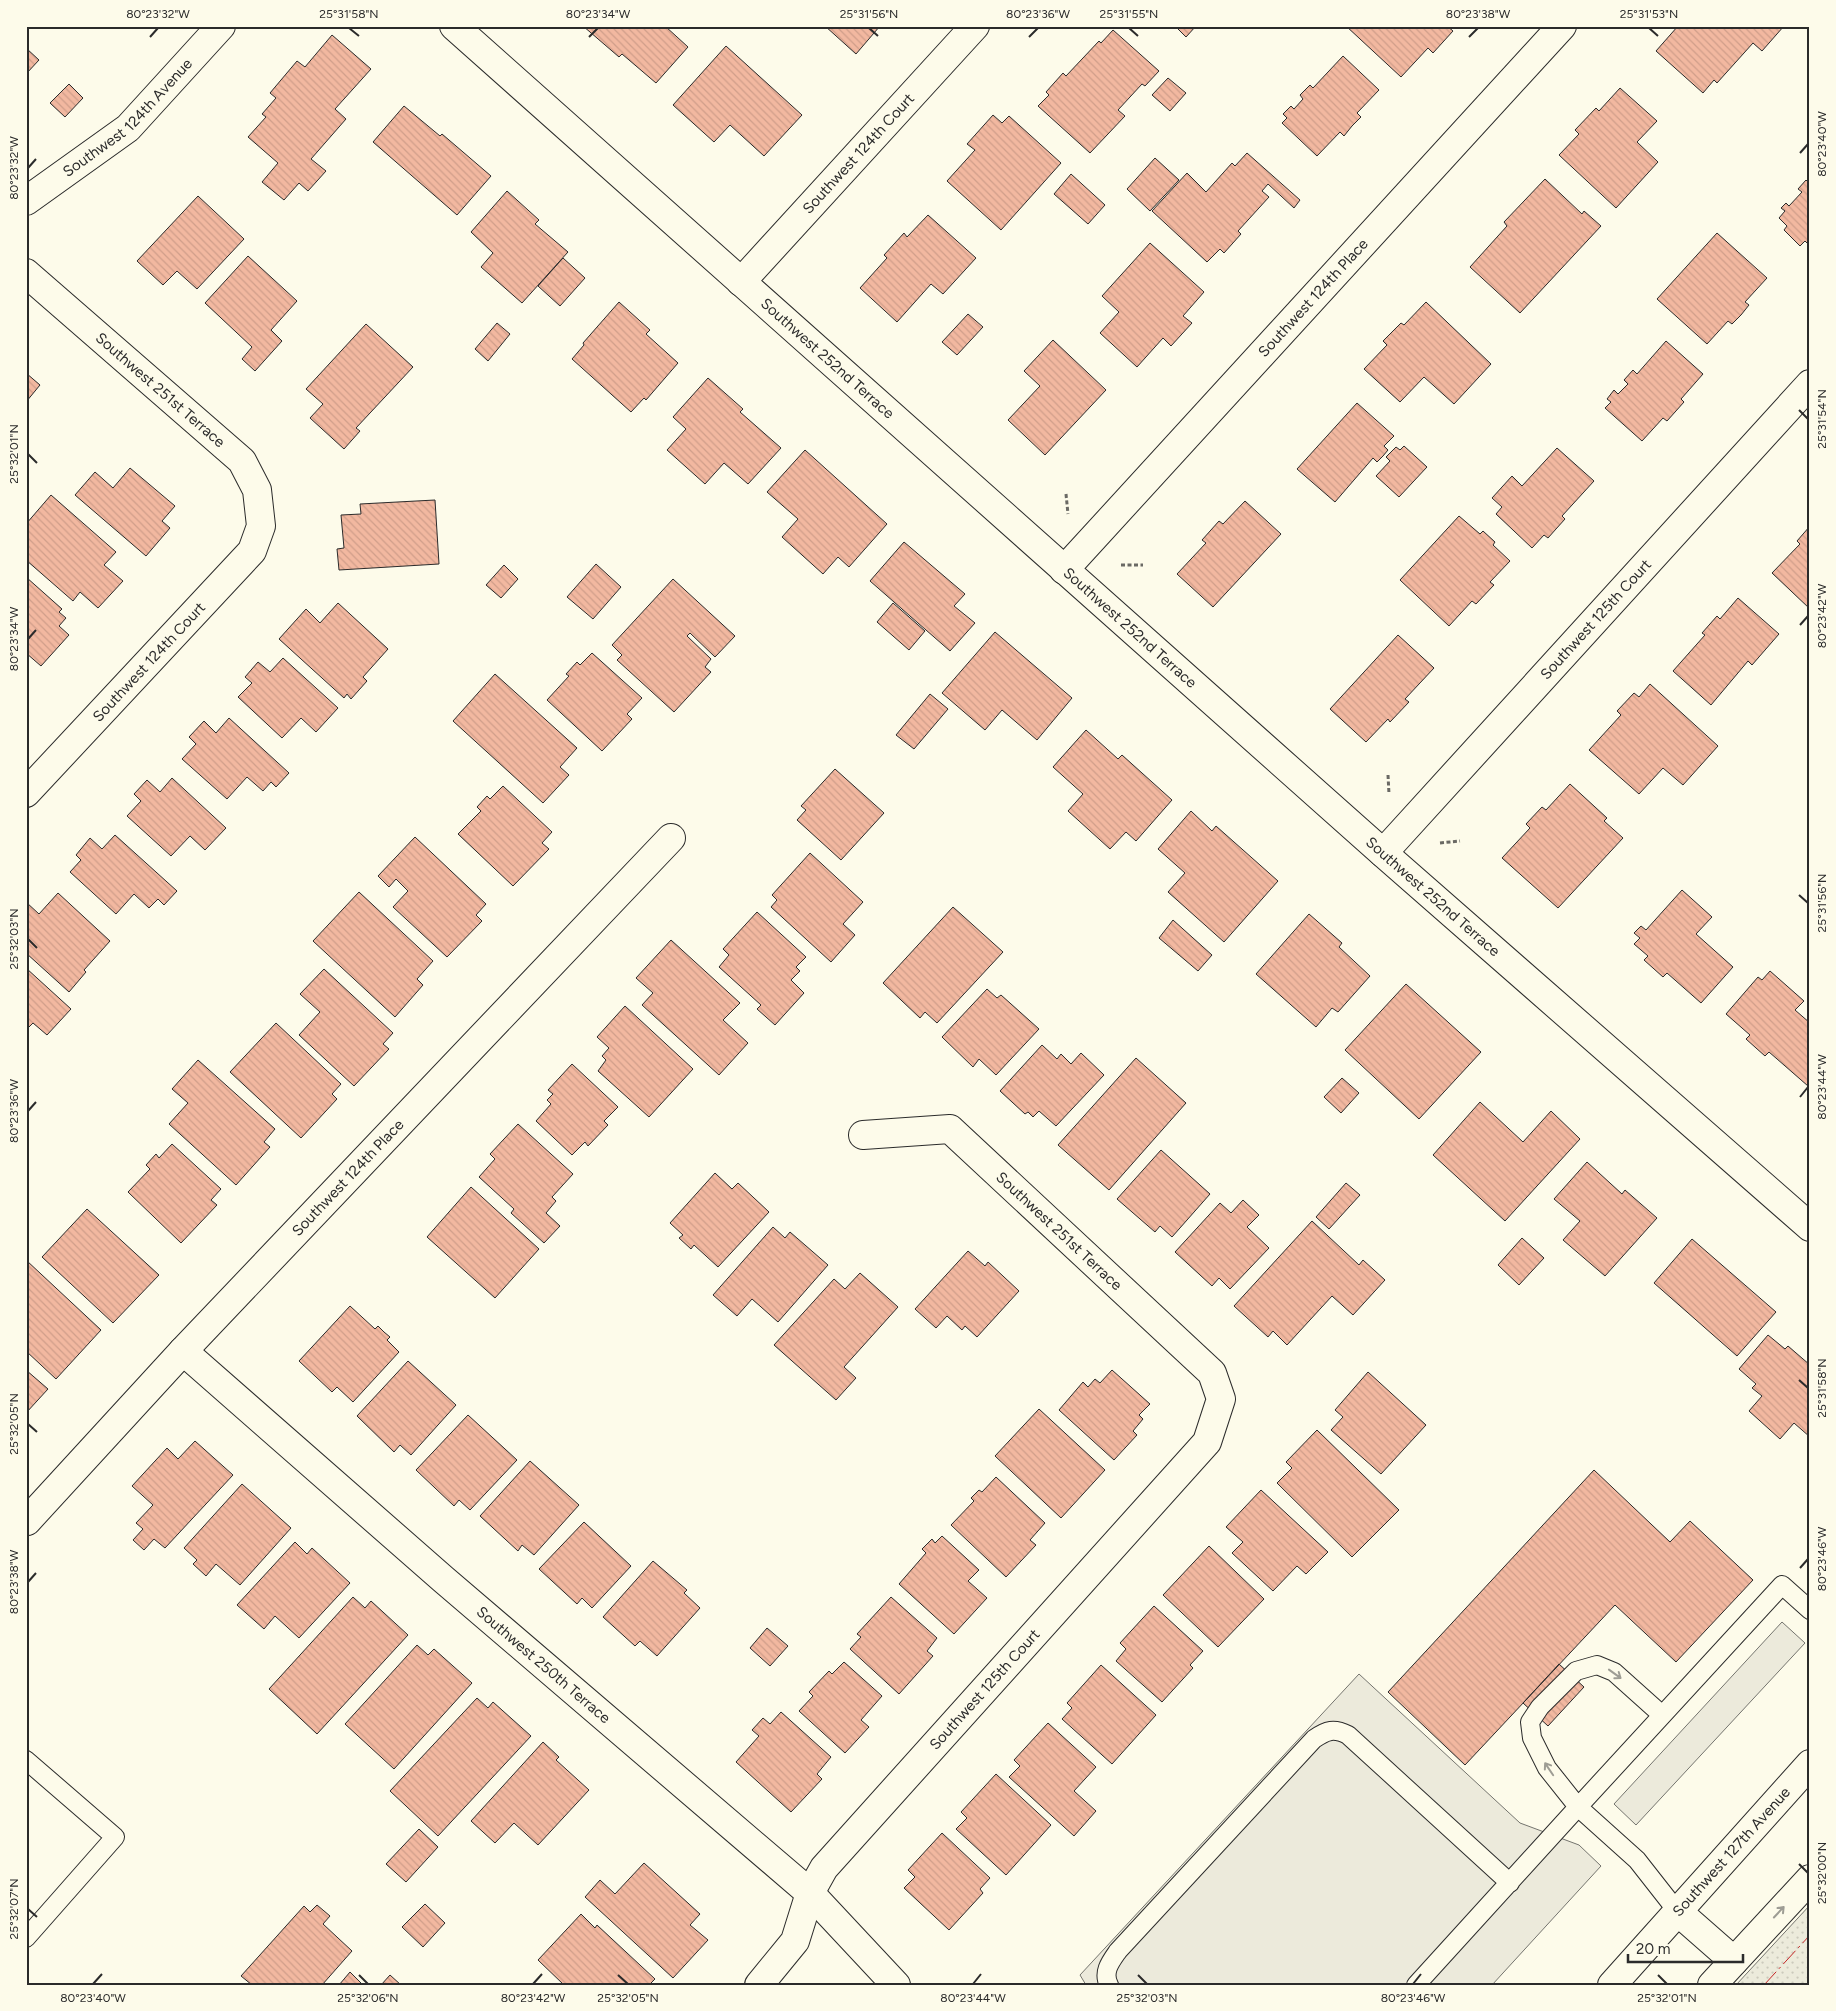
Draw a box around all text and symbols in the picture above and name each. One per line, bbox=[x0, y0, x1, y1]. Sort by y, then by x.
text: 80°23'32"W bbox=[126, 7, 190, 21]
text: 25°31'58"N bbox=[319, 7, 379, 21]
text: 80°23'34"W bbox=[566, 7, 631, 21]
text: 25°31'56"N bbox=[840, 7, 898, 21]
text: 80°23'36"W bbox=[1006, 7, 1070, 21]
text: 25°31'55"N bbox=[1100, 7, 1158, 21]
text: 80°23'38"W bbox=[1446, 7, 1511, 21]
text: 25°31'53"N bbox=[1620, 7, 1678, 21]
street label: Southwest 124th Avenue bbox=[59, 55, 196, 181]
street label: Southwest 124th Court bbox=[799, 89, 918, 217]
text: 80°23'40"W bbox=[1815, 111, 1829, 177]
text: 80°23'32"W bbox=[7, 136, 21, 200]
street label: Southwest 124th Place bbox=[1254, 235, 1372, 361]
street label: Southwest 252nd Terrace bbox=[757, 294, 898, 423]
street label: Southwest 251st Terrace bbox=[92, 329, 229, 451]
text: 25°31'54"N bbox=[1815, 389, 1829, 449]
text: 25°32'01"N bbox=[7, 424, 21, 484]
street label: Southwest 125th Court bbox=[1537, 555, 1655, 683]
street label: Southwest 252nd Terrace bbox=[1060, 564, 1200, 692]
text: 80°23'42"W bbox=[1815, 583, 1829, 648]
street label: Southwest 124th Court bbox=[89, 598, 209, 725]
text: 80°23'34"W bbox=[7, 606, 21, 671]
street label: Southwest 252nd Terrace bbox=[1362, 833, 1504, 960]
text: 25°31'56"N bbox=[1815, 874, 1829, 932]
text: 25°32'03"N bbox=[7, 908, 21, 970]
text: 80°23'44"W bbox=[1815, 1054, 1829, 1120]
text: 80°23'36"W bbox=[7, 1079, 21, 1143]
street label: Southwest 124th Place bbox=[288, 1116, 408, 1240]
street label: Southwest 251st Terrace bbox=[992, 1168, 1126, 1294]
text: 25°31'58"N bbox=[1815, 1358, 1829, 1418]
text: 25°32'05"N bbox=[7, 1393, 21, 1455]
text: 80°23'46"W bbox=[1815, 1526, 1829, 1591]
text: 80°23'38"W bbox=[7, 1549, 21, 1614]
street label: Southwest 250th Terrace bbox=[473, 1603, 614, 1727]
street label: Southwest 125th Court bbox=[926, 1625, 1044, 1753]
one-way arrow bbox=[1608, 1669, 1621, 1680]
one-way arrow bbox=[1544, 1762, 1554, 1776]
street label: Southwest 127th Avenue bbox=[1669, 1783, 1794, 1920]
text: 25°32'00"N bbox=[1815, 1842, 1829, 1904]
text: 25°32'07"N bbox=[7, 1879, 21, 1939]
one-way arrow bbox=[1773, 1906, 1785, 1919]
scale bar bbox=[1628, 1931, 1744, 1963]
text: 20 m bbox=[1636, 1940, 1670, 1958]
text: 80°23'40"W bbox=[60, 1991, 126, 2005]
text: 25°32'06"N bbox=[337, 1991, 399, 2005]
text: 80°23'42"W bbox=[501, 1991, 566, 2005]
text: 25°32'05"N bbox=[597, 1991, 659, 2005]
text: 80°23'44"W bbox=[940, 1991, 1006, 2005]
text: 25°32'03"N bbox=[1116, 1991, 1178, 2005]
text: 80°23'46"W bbox=[1381, 1991, 1446, 2005]
text: 25°32'01"N bbox=[1637, 1991, 1697, 2005]

